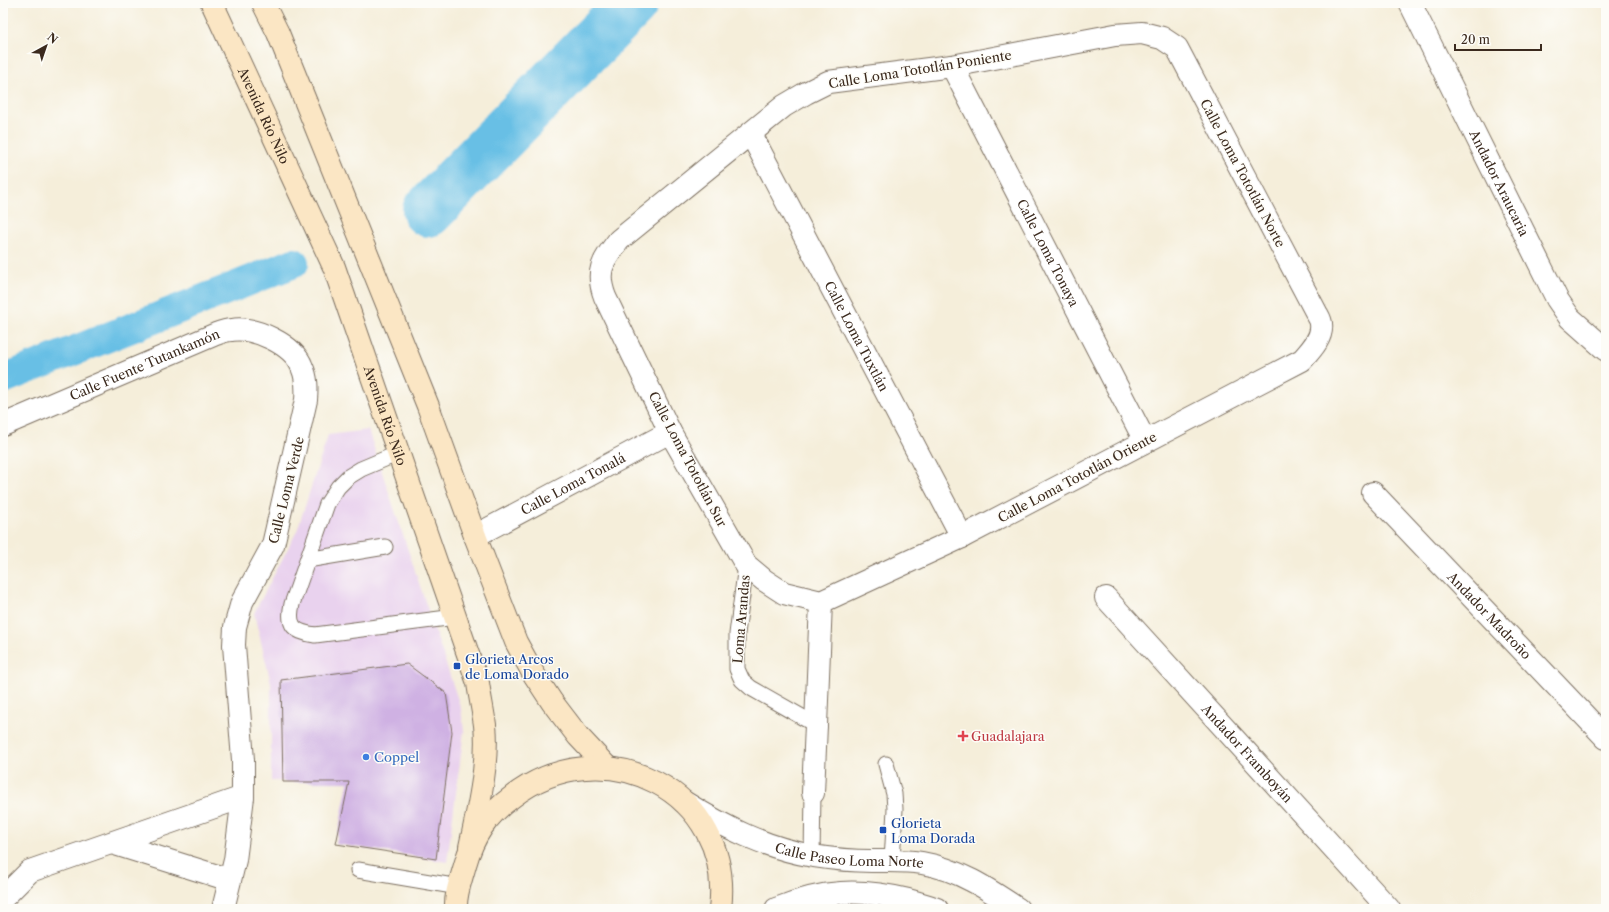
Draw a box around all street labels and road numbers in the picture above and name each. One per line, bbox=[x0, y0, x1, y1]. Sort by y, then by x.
street label: Calle Loma Tototlán Poniente bbox=[827, 47, 1013, 91]
street label: Avenida Río Nilo bbox=[234, 64, 293, 166]
street label: Calle Loma Tototlán Norte bbox=[1197, 96, 1289, 250]
street label: Andador Araucaria bbox=[1466, 126, 1533, 239]
street label: Calle Loma Tonaya bbox=[1014, 196, 1082, 309]
street label: Calle Loma Tuxtlán bbox=[821, 278, 892, 394]
street label: Calle Fuente Tutankamón bbox=[67, 325, 222, 404]
street label: Avenida Río Nilo bbox=[360, 363, 410, 467]
street label: Calle Loma Tototlán Sur bbox=[645, 389, 731, 530]
street label: Calle Loma Tototlán Oriente bbox=[995, 428, 1159, 526]
street label: Calle Loma Verde bbox=[265, 435, 307, 545]
street label: Calle Loma Tonalá bbox=[518, 449, 628, 518]
street label: Andador Madroño bbox=[1444, 568, 1535, 662]
street label: Loma Arandas bbox=[729, 574, 753, 664]
street label: Andador Framboyán bbox=[1198, 700, 1296, 806]
street label: Calle Paseo Loma Norte bbox=[773, 839, 925, 871]

